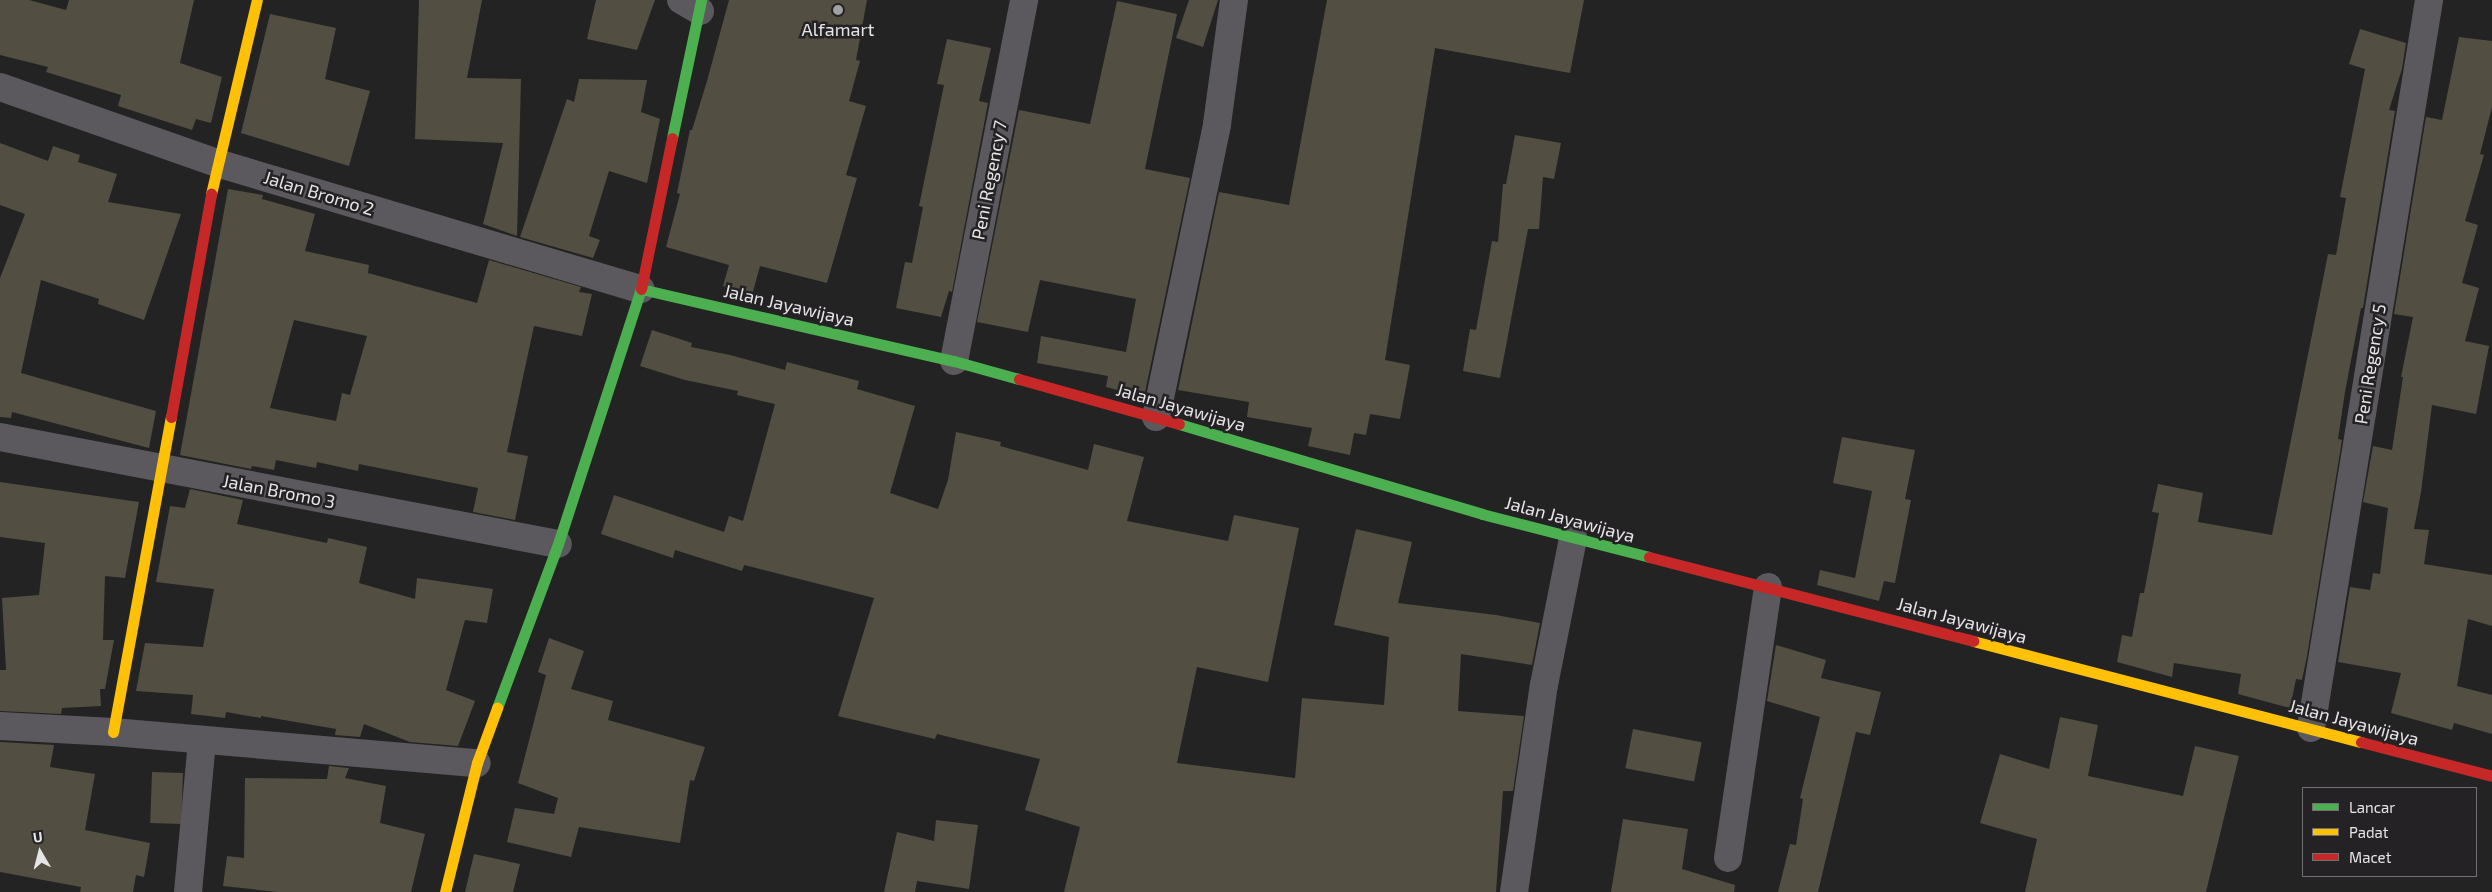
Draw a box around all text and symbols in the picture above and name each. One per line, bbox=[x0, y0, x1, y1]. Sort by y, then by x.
marker: Alfamart bbox=[832, 4, 844, 16]
place label: Alfamart bbox=[802, 18, 874, 40]
street label: Peni Regency 7 bbox=[967, 118, 1011, 242]
street label: Jalan Bromo 2 bbox=[261, 166, 377, 220]
street label: Jalan Jayawijaya bbox=[721, 279, 857, 331]
street label: Peni Regency 5 bbox=[2350, 302, 2390, 426]
street label: Jalan Jayawijaya bbox=[1114, 378, 1248, 436]
street label: Jalan Bromo 3 bbox=[221, 470, 337, 512]
street label: Jalan Jayawijaya bbox=[1502, 491, 1638, 547]
street label: Jalan Jayawijaya bbox=[1894, 592, 2030, 648]
street label: Jalan Jayawijaya bbox=[2286, 694, 2422, 750]
legend bbox=[2302, 787, 2477, 877]
text: Lancar bbox=[2349, 798, 2395, 816]
text: Padat bbox=[2349, 823, 2389, 841]
north arrow bbox=[15, 827, 65, 877]
text: U bbox=[32, 828, 44, 846]
text: Macet bbox=[2349, 848, 2391, 866]

